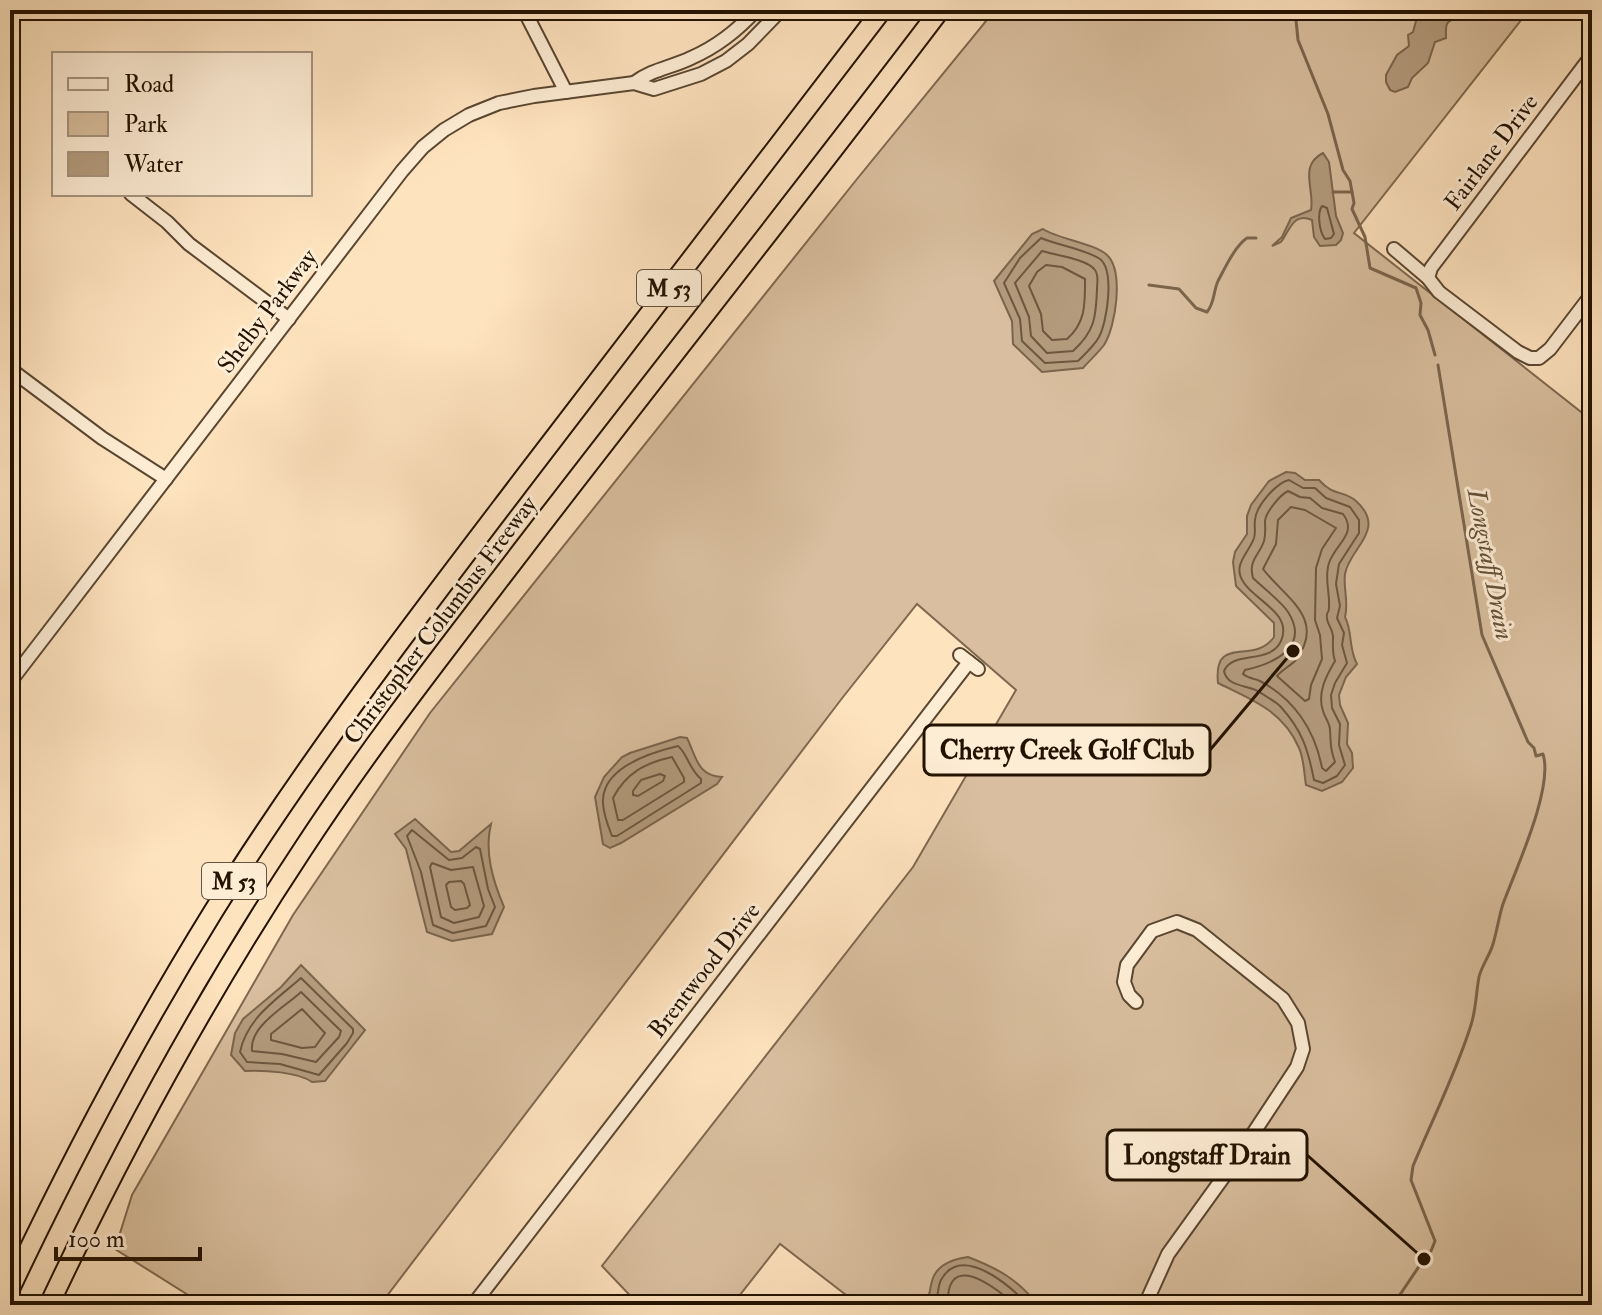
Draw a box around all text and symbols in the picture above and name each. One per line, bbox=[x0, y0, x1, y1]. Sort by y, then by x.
legend bbox=[52, 52, 312, 196]
text: Road bbox=[124, 69, 174, 100]
street label: Fairlane Drive bbox=[1438, 88, 1545, 217]
text: Park bbox=[124, 109, 168, 140]
text: Water bbox=[123, 149, 183, 180]
street label: Shelby Parkway bbox=[211, 243, 324, 380]
road number: M 53 bbox=[637, 270, 701, 306]
water label: Longstaff Drain bbox=[1459, 485, 1520, 643]
street label: Christopher Columbus Freeway bbox=[337, 490, 544, 751]
callout: Cherry Creek Golf Club bbox=[924, 725, 1210, 775]
text: Cherry Creek Golf Club bbox=[940, 735, 1194, 768]
road number: M 53 bbox=[202, 863, 266, 899]
street label: Brentwood Drive bbox=[642, 896, 767, 1045]
callout: Longstaff Drain bbox=[1107, 1130, 1307, 1180]
text: Longstaff Drain bbox=[1123, 1140, 1292, 1173]
scale bar bbox=[56, 1211, 200, 1261]
text: 100 m bbox=[68, 1224, 125, 1255]

